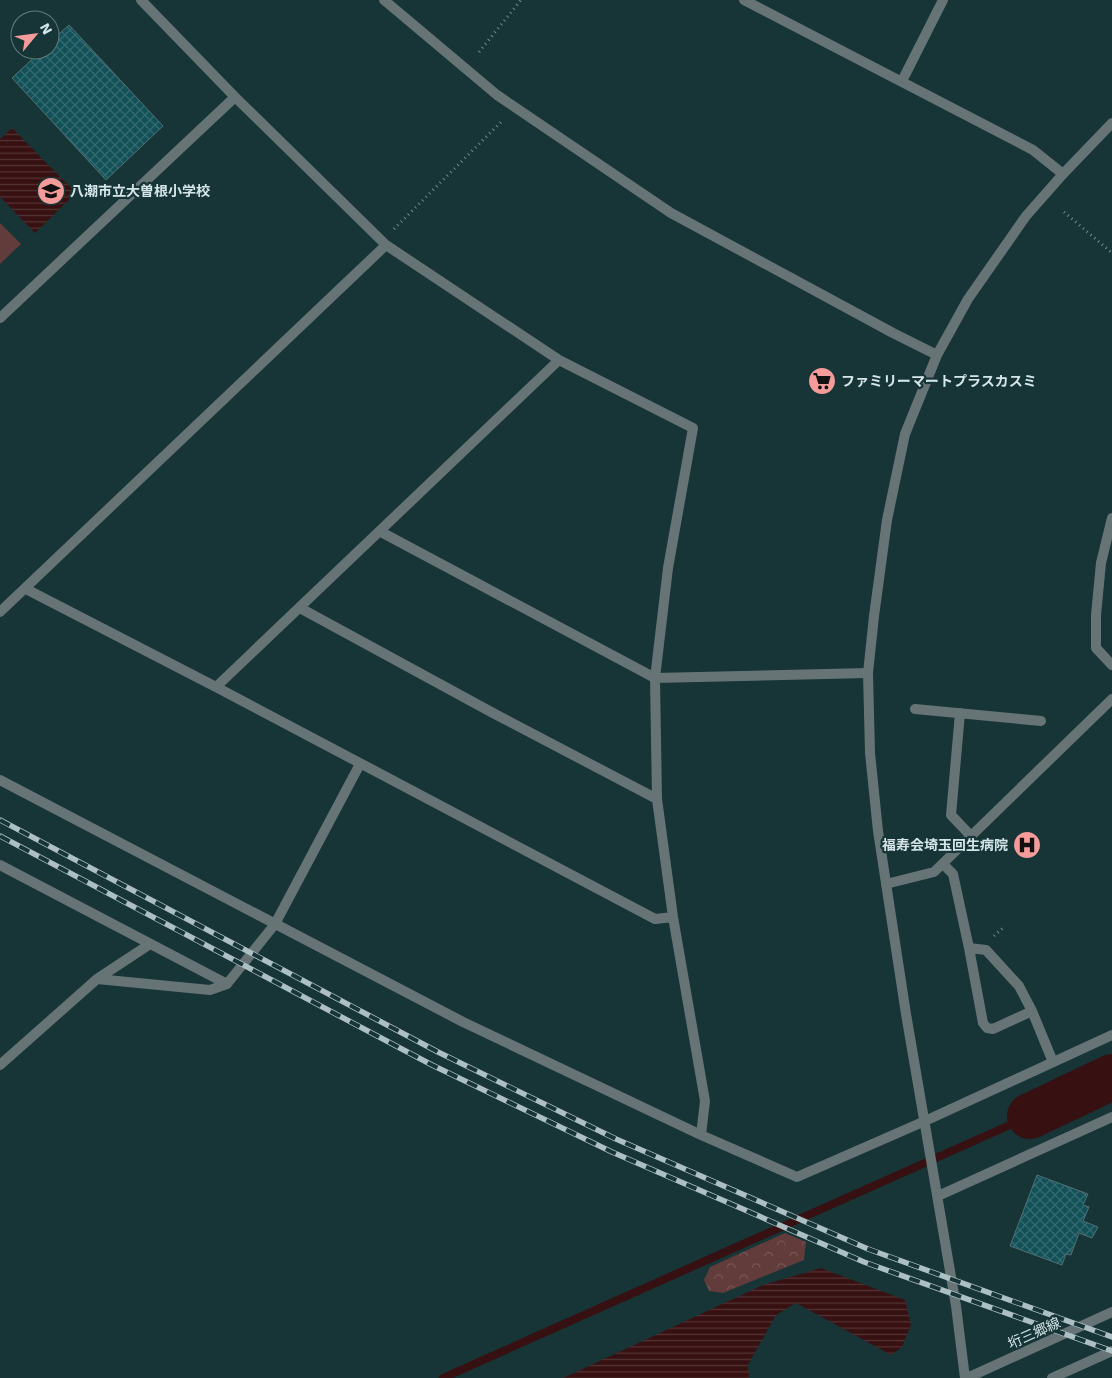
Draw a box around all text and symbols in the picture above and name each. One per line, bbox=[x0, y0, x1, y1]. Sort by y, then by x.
north arrow bbox=[10, 10, 60, 60]
text: N bbox=[37, 20, 56, 37]
school or university icon: 八潮市立大曽根小学校 bbox=[36, 176, 66, 206]
place label: 八潮市立大曽根小学校 bbox=[70, 183, 210, 199]
supermarket icon: ファミリーマートプラスカスミ bbox=[807, 366, 837, 396]
place label: ファミリーマートプラスカスミ bbox=[841, 373, 1037, 389]
hospital icon: 福寿会埼玉回生病院 bbox=[1012, 830, 1042, 860]
place label: 福寿会埼玉回生病院 bbox=[882, 837, 1008, 853]
street label: 垳三郷線 bbox=[1005, 1314, 1063, 1352]

